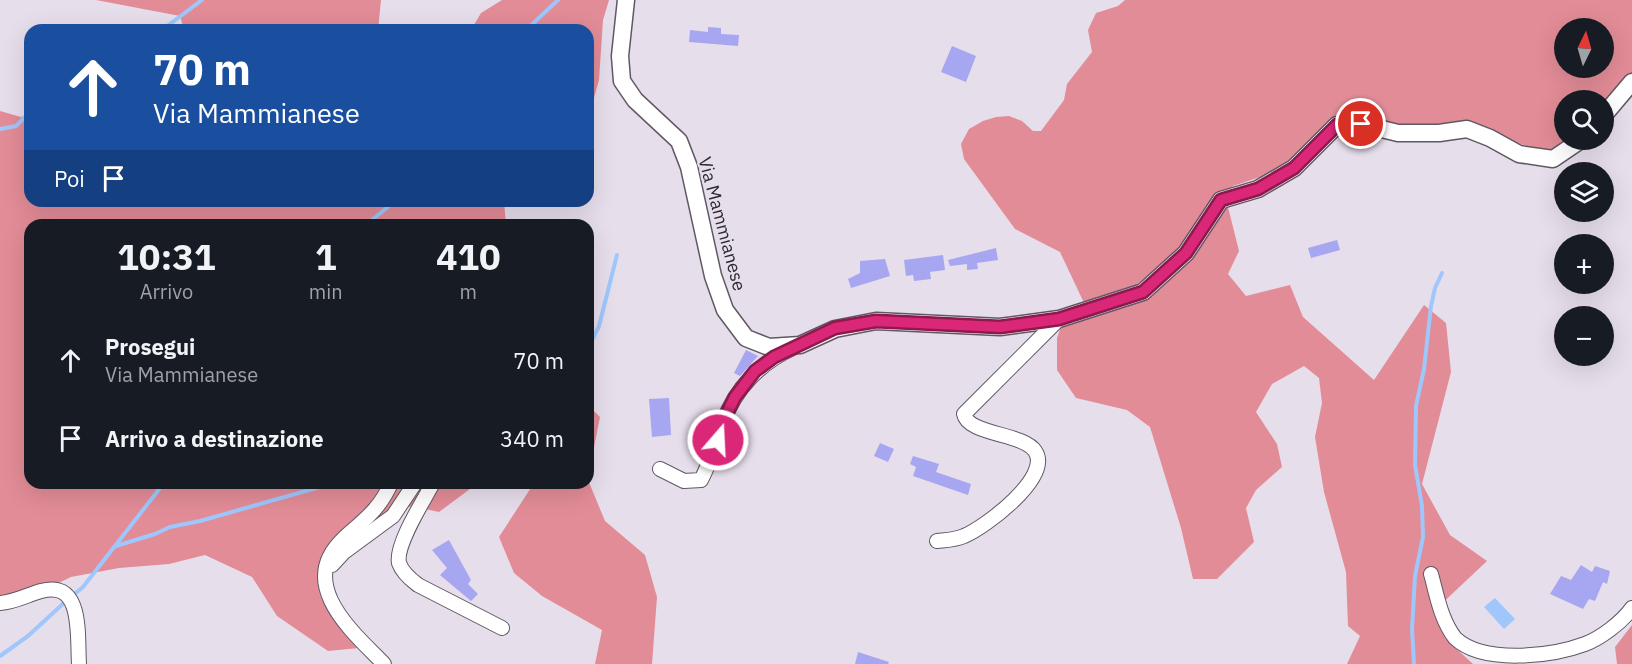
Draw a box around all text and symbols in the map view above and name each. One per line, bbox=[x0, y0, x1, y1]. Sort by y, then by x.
north arrow bbox=[1554, 18, 1614, 78]
map controls bbox=[1554, 18, 1614, 366]
text: 70 m bbox=[153, 42, 251, 97]
icon: ahead bbox=[54, 48, 132, 126]
button: search bbox=[1554, 90, 1614, 150]
text: Via Mammianese bbox=[153, 95, 360, 130]
pin bbox=[1335, 98, 1386, 149]
icon: arrive bbox=[1344, 107, 1377, 140]
street label: Via Mammianese bbox=[694, 154, 751, 294]
icon: arrive bbox=[97, 162, 130, 195]
button: layers bbox=[1554, 162, 1614, 222]
text: Poi bbox=[54, 164, 85, 193]
text: 10:31 bbox=[117, 233, 216, 280]
text: 1 bbox=[315, 233, 337, 280]
text: 410 bbox=[436, 233, 501, 280]
button: + bbox=[1554, 234, 1614, 294]
text: Arrivo bbox=[140, 278, 193, 305]
text: min bbox=[309, 278, 343, 305]
text: m bbox=[460, 278, 477, 305]
button: − bbox=[1554, 306, 1614, 366]
text: Prosegui bbox=[105, 332, 195, 361]
icon: ahead bbox=[54, 344, 87, 377]
text: 70 m bbox=[513, 346, 564, 375]
text: Via Mammianese bbox=[105, 361, 258, 388]
position arrow bbox=[686, 408, 750, 472]
icon: arrive bbox=[54, 422, 87, 455]
text: Arrivo a destinazione bbox=[105, 424, 324, 453]
text: 340 m bbox=[500, 424, 564, 453]

